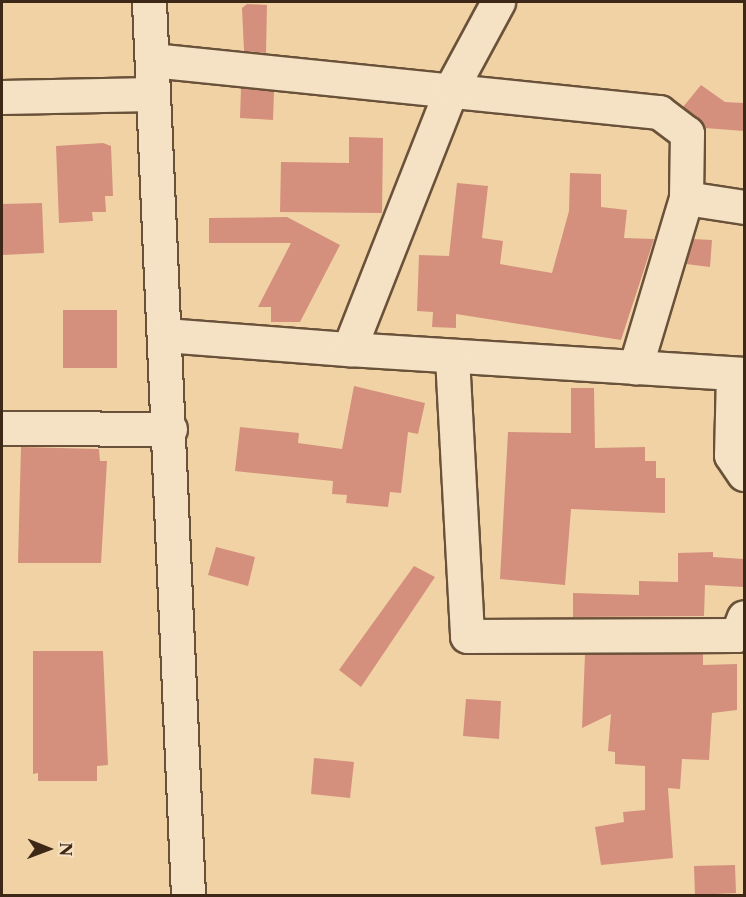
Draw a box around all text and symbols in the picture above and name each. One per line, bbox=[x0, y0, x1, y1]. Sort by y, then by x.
north arrow bbox=[18, 819, 78, 879]
text: N bbox=[56, 842, 76, 856]

